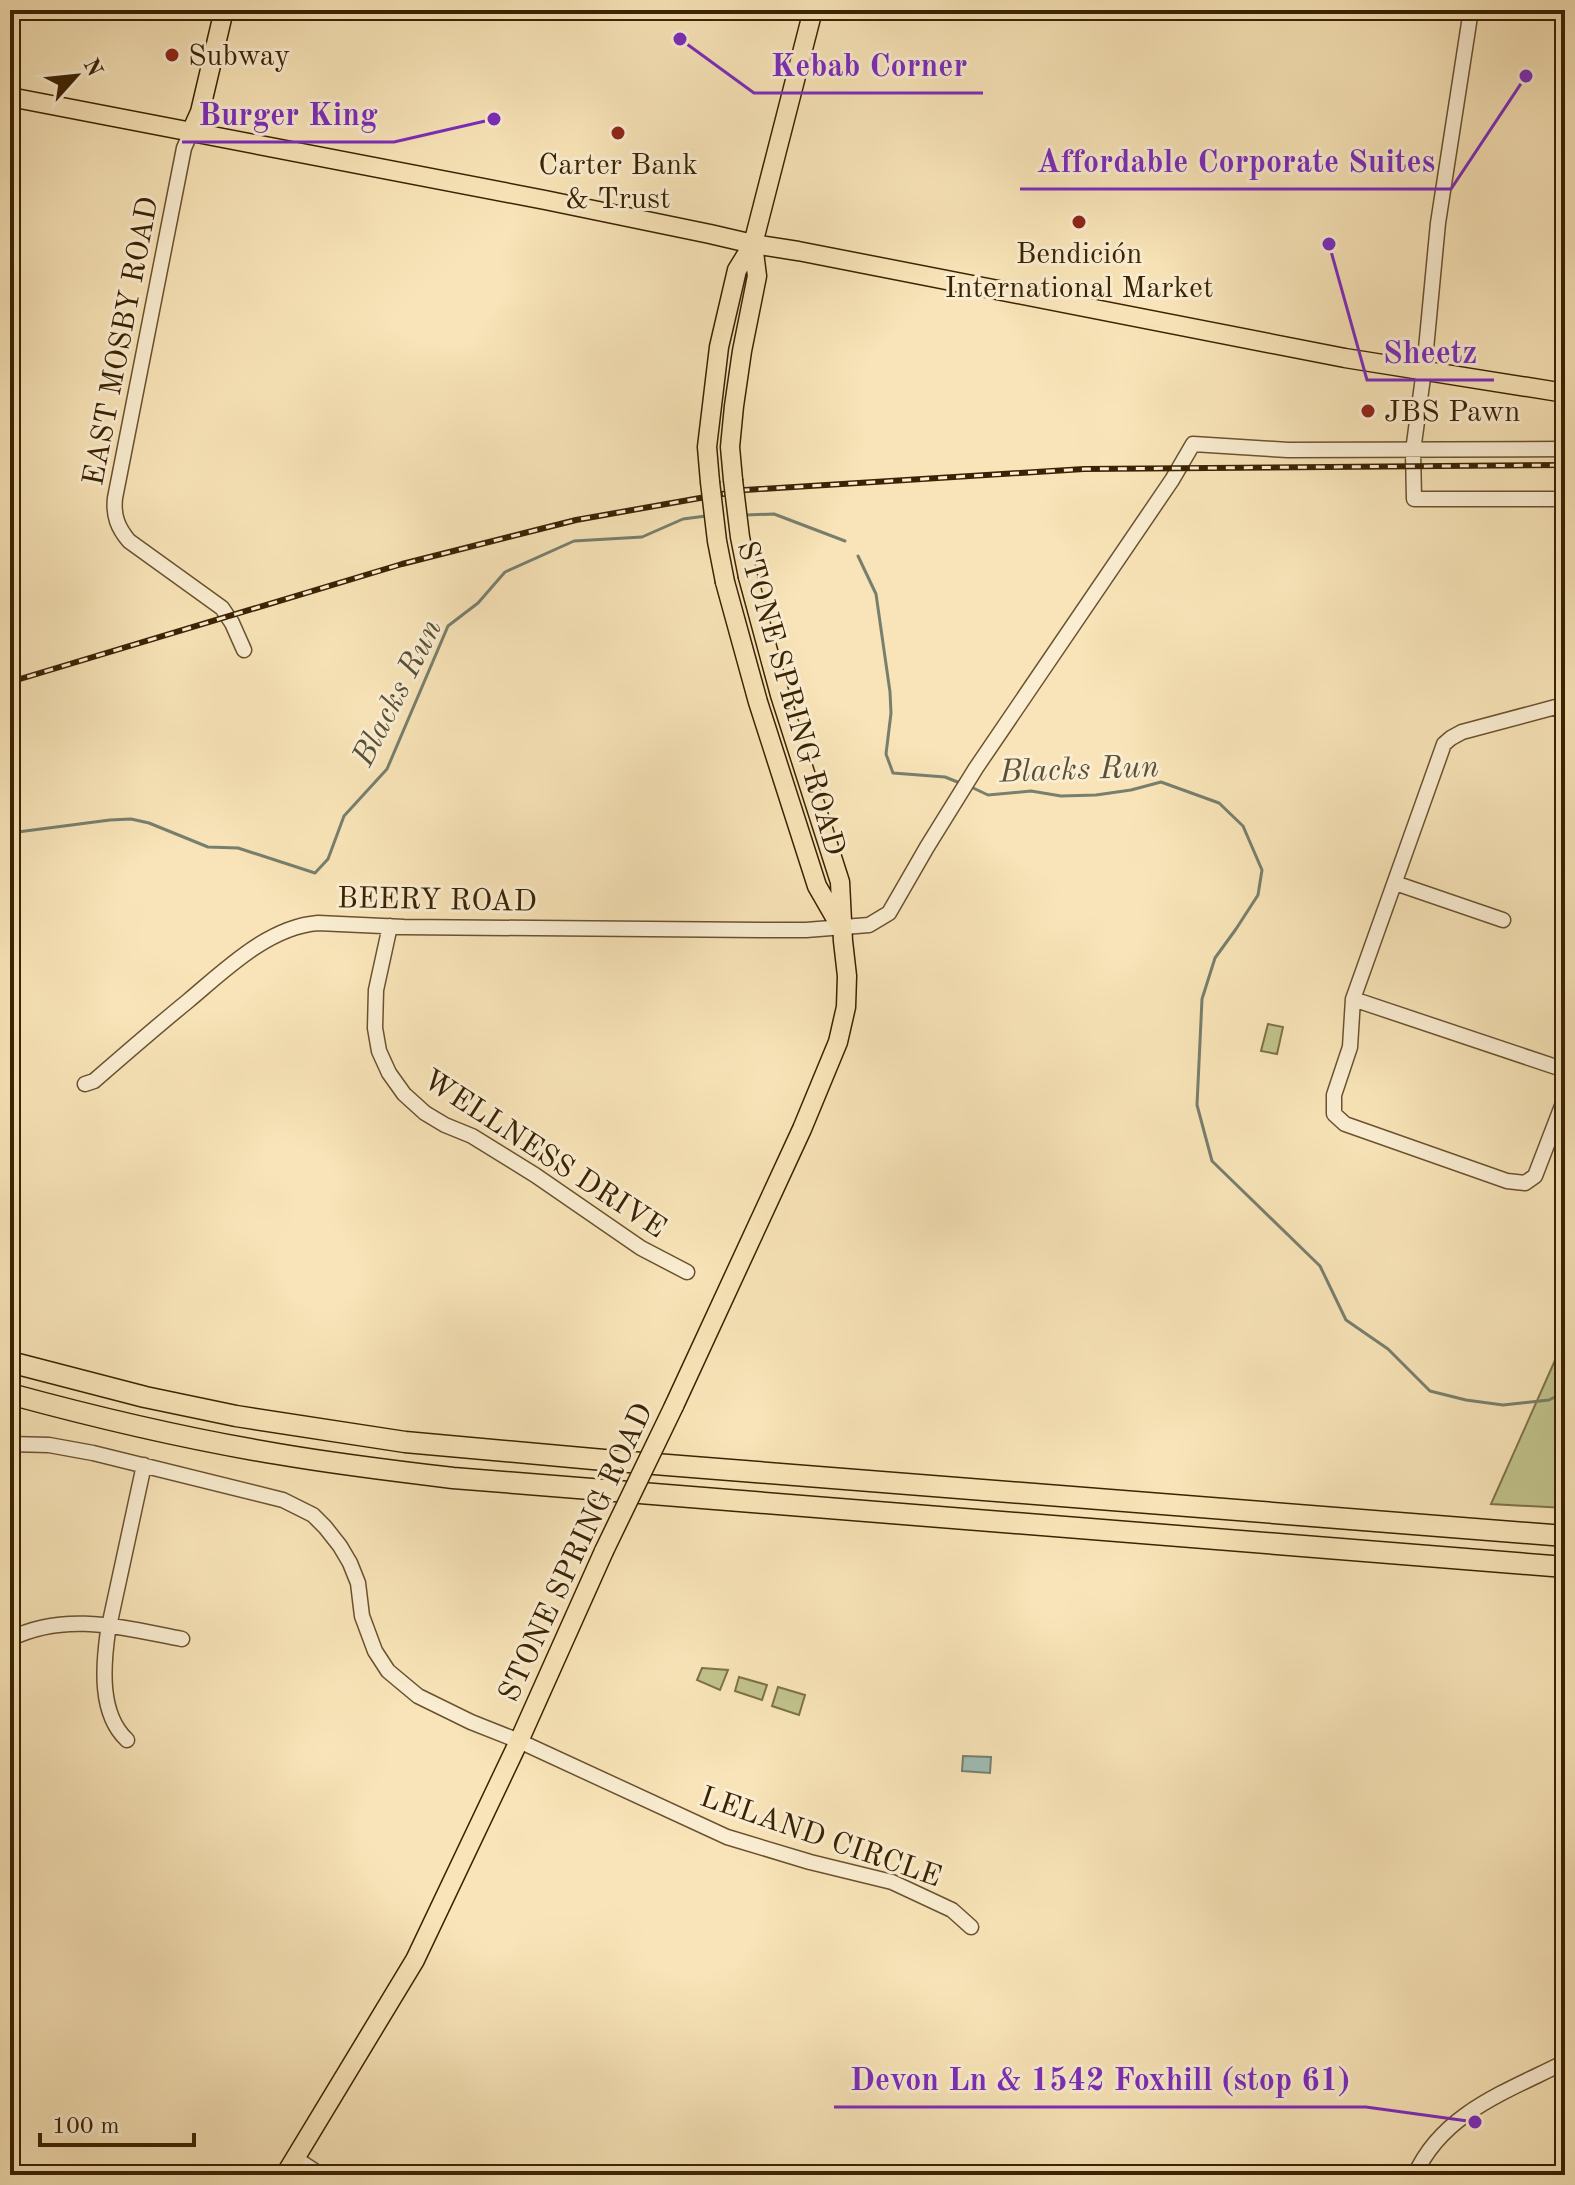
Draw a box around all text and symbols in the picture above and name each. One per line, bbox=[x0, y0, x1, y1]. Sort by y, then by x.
north arrow bbox=[36, 36, 116, 116]
callout: Kebab Corner bbox=[754, 37, 983, 93]
place label: Subway bbox=[188, 42, 290, 72]
marker: Subway bbox=[163, 46, 181, 64]
text: Kebab Corner bbox=[771, 52, 967, 84]
text: N bbox=[78, 55, 106, 80]
callout: Burger King bbox=[182, 86, 394, 142]
text: Burger King bbox=[198, 101, 378, 133]
marker: Carter Bank & Trust bbox=[609, 124, 627, 142]
callout: Affordable Corporate Suites bbox=[1020, 133, 1451, 189]
text: Affordable Corporate Suites bbox=[1037, 148, 1435, 180]
place label: Carter Bank & Trust bbox=[538, 151, 698, 215]
street label: EAST MOSBY ROAD bbox=[79, 194, 165, 488]
marker: Bendición International Market bbox=[1070, 213, 1088, 231]
place label: Bendición International Market bbox=[945, 240, 1213, 304]
callout: Sheetz bbox=[1367, 324, 1494, 380]
text: Sheetz bbox=[1383, 339, 1477, 371]
place label: JBS Pawn bbox=[1384, 398, 1521, 428]
marker: JBS Pawn bbox=[1359, 402, 1377, 420]
street label: STONE SPRING ROAD bbox=[731, 538, 849, 859]
water label: Blacks Run bbox=[348, 615, 449, 773]
water label: Blacks Run bbox=[998, 752, 1160, 790]
street label: BEERY ROAD bbox=[337, 884, 537, 918]
street label: WELLNESS DRIVE bbox=[417, 1065, 671, 1244]
street label: STONE SPRING ROAD bbox=[494, 1399, 659, 1707]
street label: LELAND CIRCLE bbox=[696, 1783, 945, 1893]
callout: Devon Ln & 1542 Foxhill (stop 61) bbox=[834, 2051, 1366, 2107]
text: Devon Ln & 1542 Foxhill (stop 61) bbox=[850, 2065, 1350, 2098]
scale bar bbox=[40, 2097, 194, 2147]
text: 100 m bbox=[52, 2115, 120, 2139]

